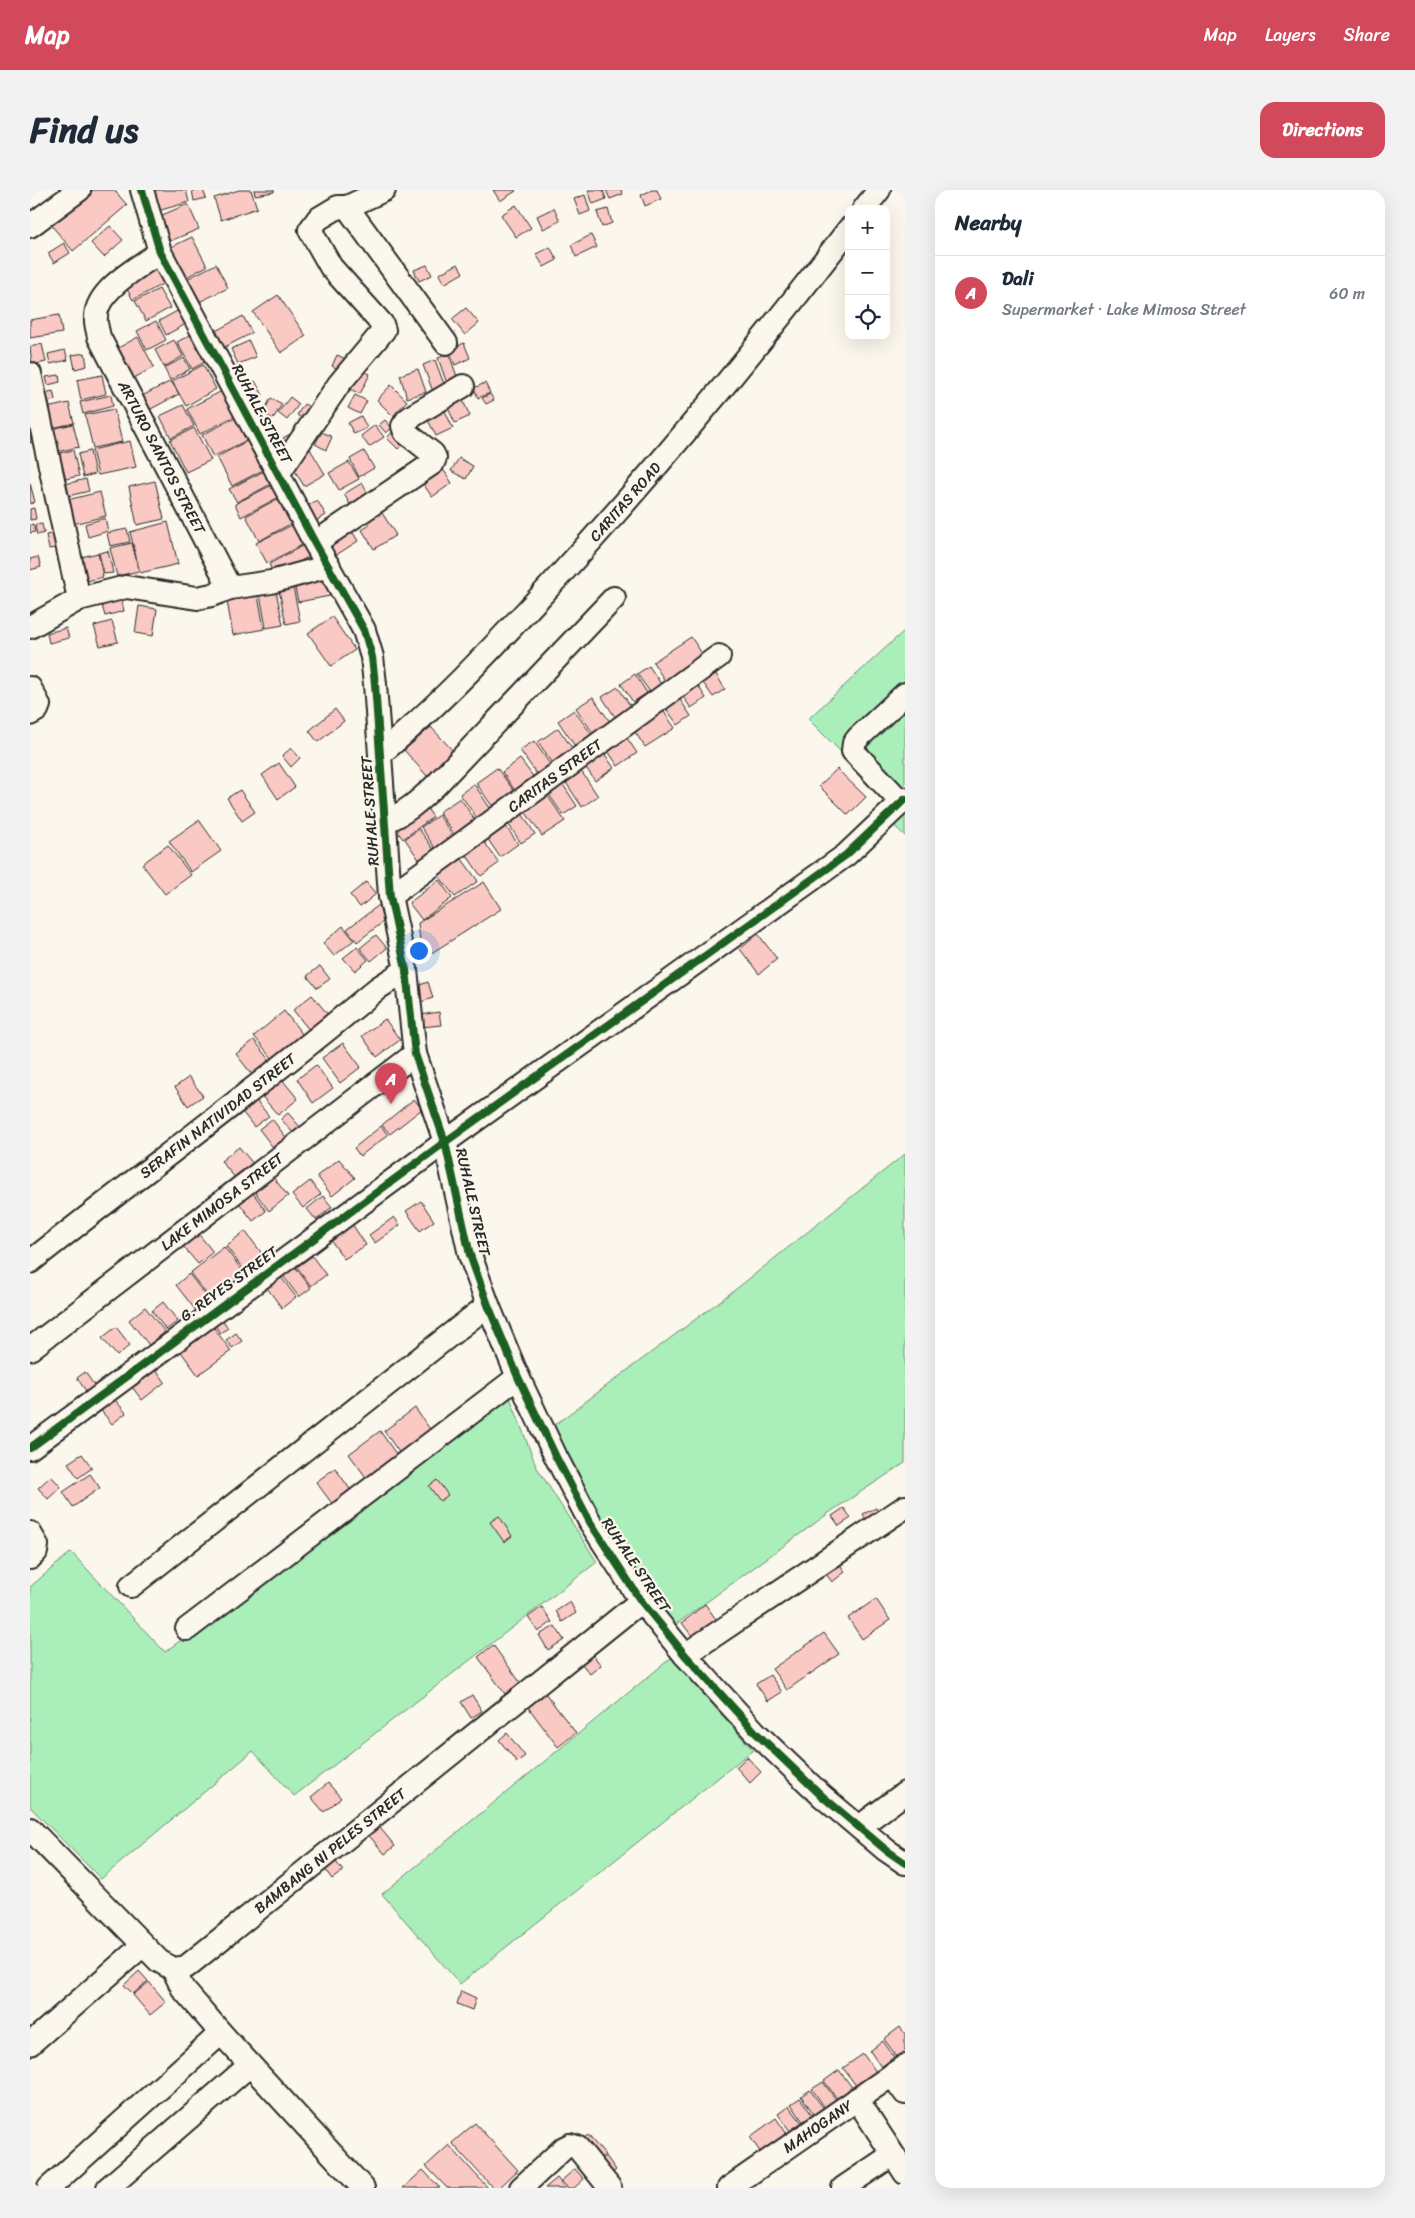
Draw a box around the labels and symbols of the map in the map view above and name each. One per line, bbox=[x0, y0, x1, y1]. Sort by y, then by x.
street label: RUHALE STREET bbox=[225, 359, 300, 470]
street label: ARTURO SANTOS STREET bbox=[110, 375, 213, 539]
street label: CARITAS ROAD bbox=[583, 456, 668, 548]
street label: CARITAS STREET bbox=[502, 732, 609, 819]
street label: RUHALE STREET bbox=[353, 754, 387, 867]
your location bbox=[406, 938, 432, 964]
street label: SERAFIN NATIVIDAD STREET bbox=[134, 1045, 303, 1185]
pin: A bbox=[375, 1063, 407, 1104]
street label: LAKE MIMOSA STREET bbox=[155, 1145, 291, 1258]
street label: RUHALE STREET bbox=[448, 1146, 498, 1260]
street label: G. REYES STREET bbox=[175, 1239, 284, 1329]
street label: RUHALE STREET bbox=[594, 1512, 678, 1619]
street label: BAMBANG NI PELES STREET bbox=[248, 1780, 414, 1920]
street label: MAHOGANY bbox=[777, 2093, 859, 2160]

